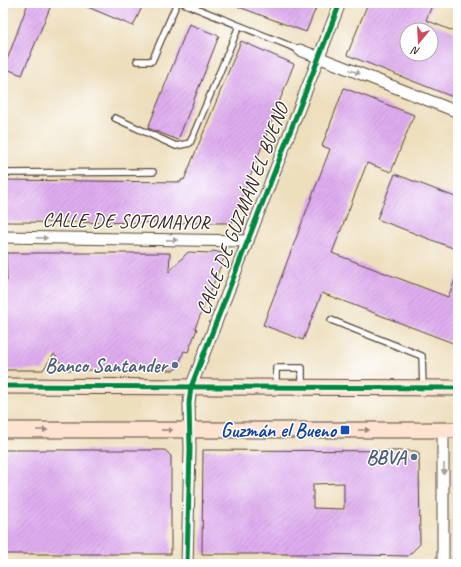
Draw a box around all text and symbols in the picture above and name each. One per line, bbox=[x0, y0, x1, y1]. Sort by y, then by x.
north arrow bbox=[399, 22, 439, 62]
text: N bbox=[408, 43, 421, 59]
one-way arrow bbox=[349, 69, 361, 75]
street label: CALLE DE GUZMÁN EL BUENO bbox=[190, 98, 295, 318]
street label: CALLE DE SOTOMAYOR bbox=[42, 207, 212, 235]
one-way arrow bbox=[36, 235, 49, 241]
one-way arrow bbox=[166, 237, 179, 243]
place label: Banco Santander bbox=[45, 353, 170, 378]
marker: Banco Santander bbox=[170, 360, 180, 370]
place label: Guzmán el Bueno bbox=[221, 418, 338, 443]
marker: Guzmán el Bueno bbox=[339, 424, 351, 436]
one-way arrow bbox=[36, 427, 49, 433]
one-way arrow bbox=[161, 427, 174, 433]
one-way arrow bbox=[358, 427, 371, 433]
place label: BBVA bbox=[366, 445, 408, 470]
marker: BBVA bbox=[409, 452, 419, 462]
one-way arrow bbox=[440, 463, 447, 475]

